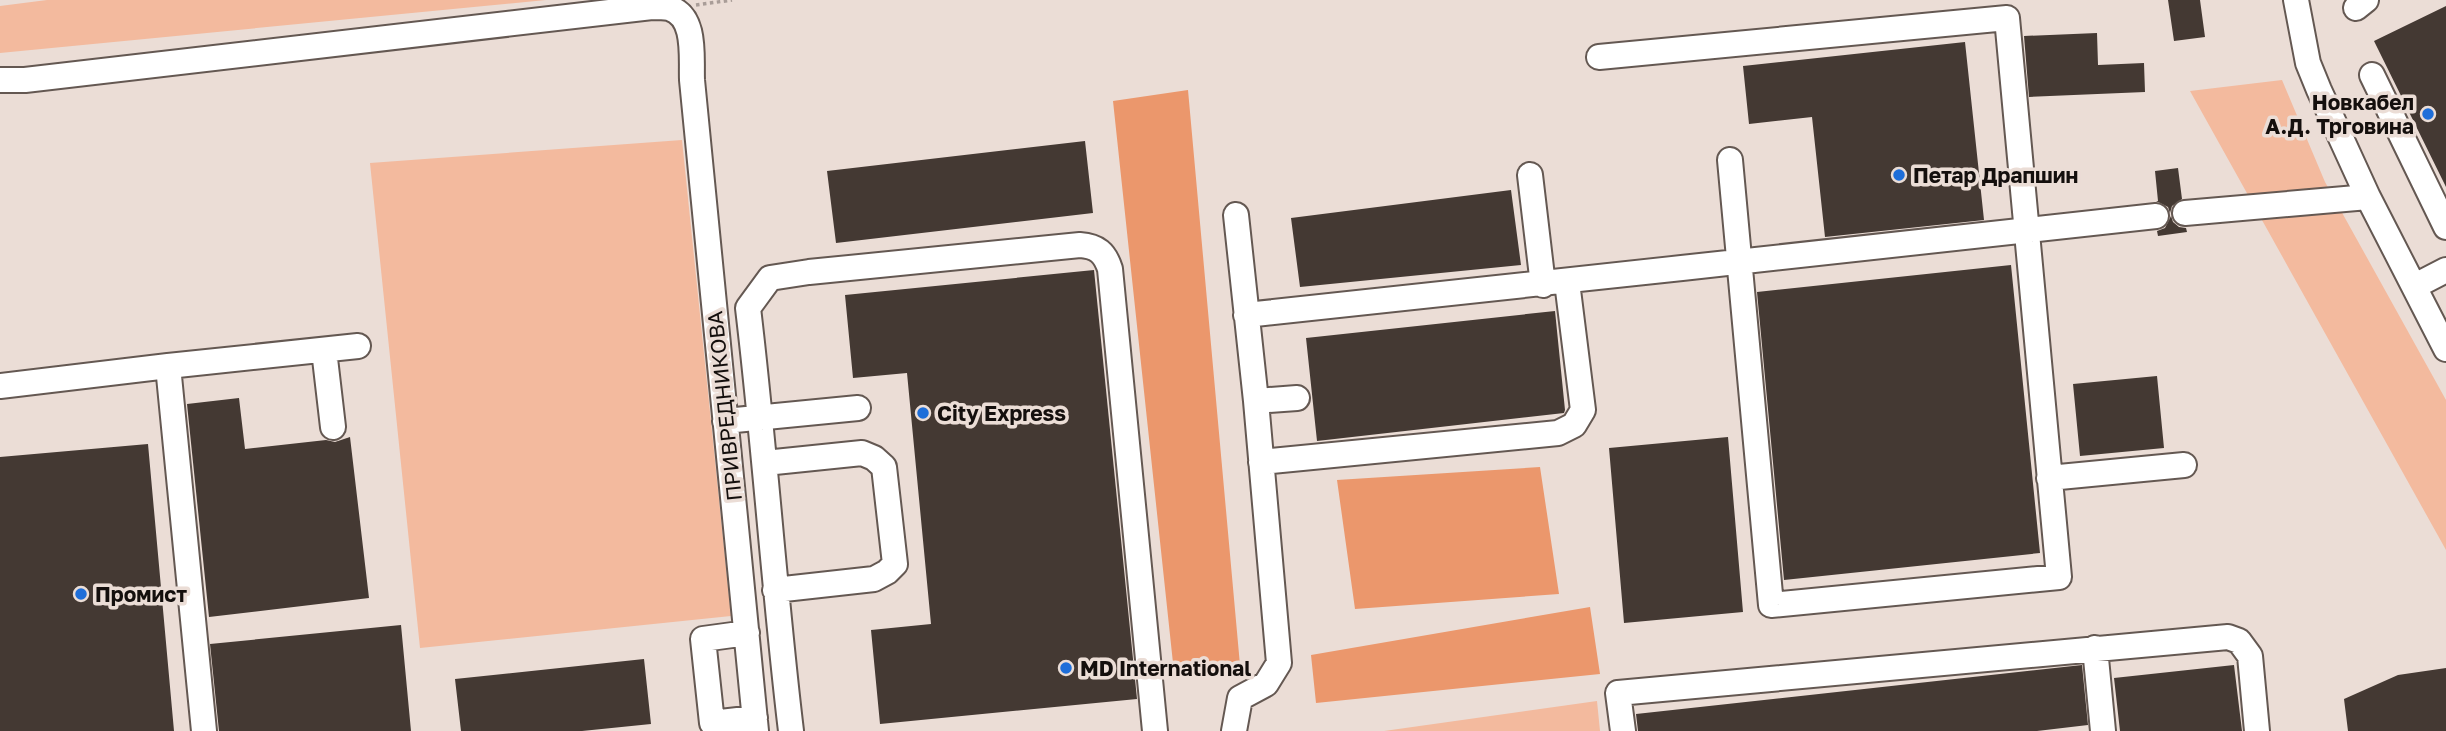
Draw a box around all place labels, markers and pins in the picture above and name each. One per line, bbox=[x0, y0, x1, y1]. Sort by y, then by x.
place label: Новкабел А.Д. Трговина bbox=[2265, 89, 2414, 139]
marker: Новкабел А.Д. Трговина bbox=[2420, 106, 2436, 122]
place label: Петар Драпшин bbox=[1913, 162, 2078, 188]
marker: Петар Драпшин bbox=[1891, 167, 1907, 183]
place label: City Express bbox=[937, 400, 1066, 426]
marker: City Express bbox=[915, 405, 931, 421]
place label: Промист bbox=[95, 581, 187, 607]
marker: Промист bbox=[73, 586, 89, 602]
place label: MD International bbox=[1080, 655, 1251, 681]
marker: MD International bbox=[1058, 660, 1074, 676]

